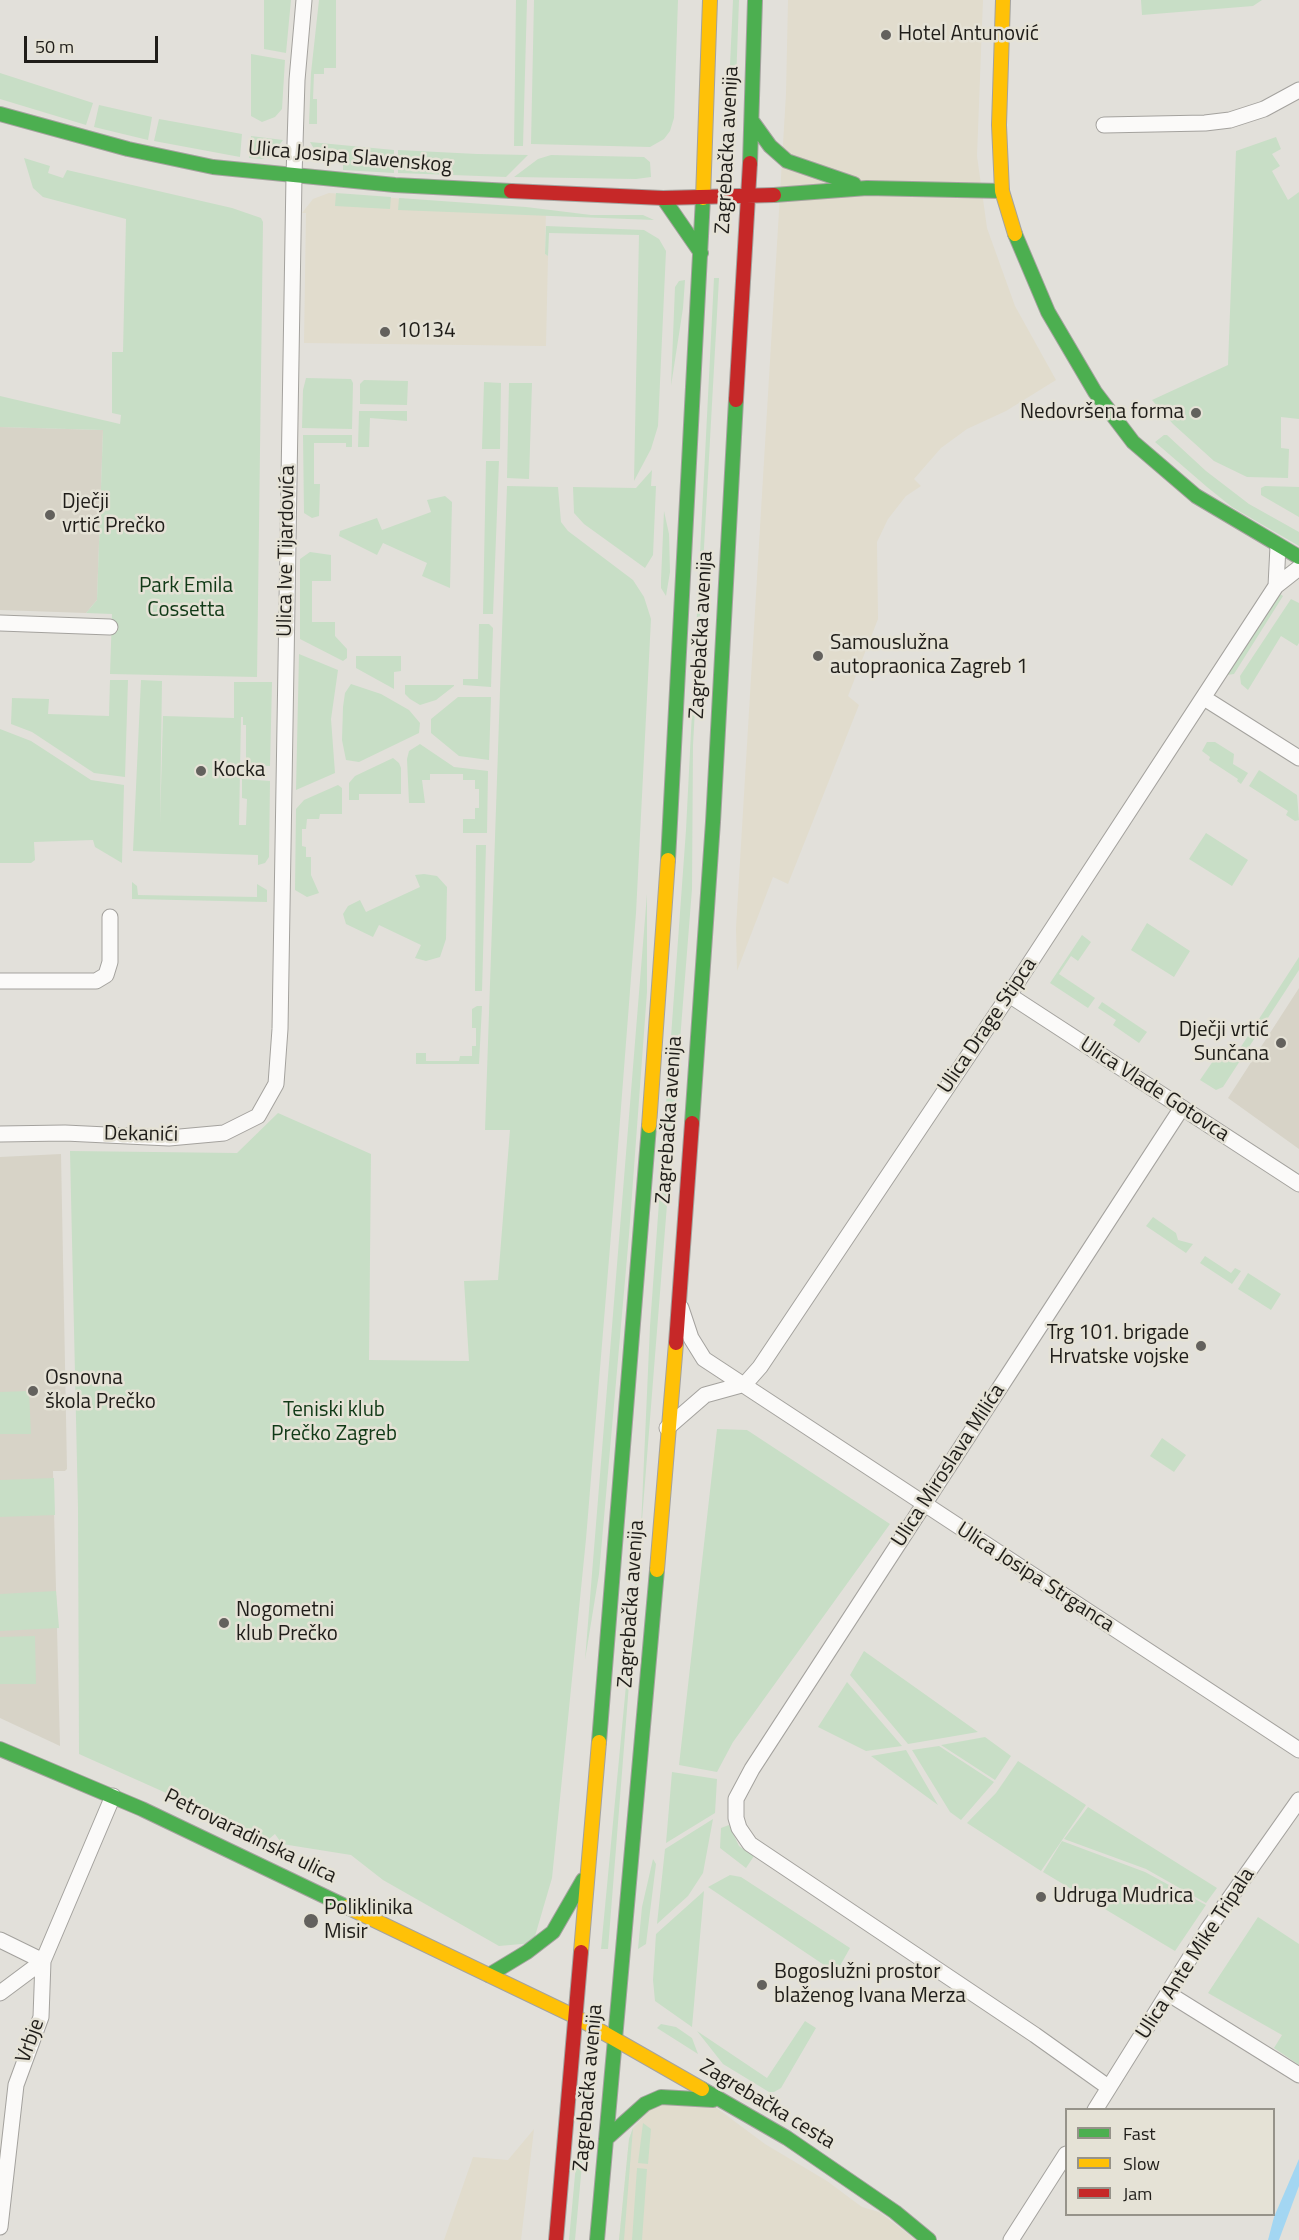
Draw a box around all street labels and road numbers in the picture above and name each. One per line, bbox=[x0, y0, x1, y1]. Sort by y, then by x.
street label: Zagrebačka avenija bbox=[711, 65, 745, 235]
street label: Ulica Josipa Slavenskog bbox=[247, 137, 453, 179]
street label: Ulica Ive Tijardovića bbox=[273, 465, 301, 637]
street label: Zagrebačka avenija bbox=[685, 550, 719, 720]
street label: Ulica Drage Stipca bbox=[933, 953, 1043, 1099]
street label: Ulica Vlade Gotovca bbox=[1075, 1032, 1233, 1148]
street label: Zagrebačka avenija bbox=[652, 1035, 688, 1205]
street label: Dekanići bbox=[104, 1122, 178, 1148]
street label: Ulica Miroslava Milića bbox=[887, 1380, 1011, 1552]
street label: Ulica Josipa Strganca bbox=[951, 1518, 1119, 1638]
street label: Zagrebačka avenija bbox=[614, 1519, 650, 1689]
street label: Petrovaradinska ulica bbox=[160, 1784, 340, 1890]
street label: Ulica Ante Mike Tripala bbox=[1131, 1864, 1261, 2044]
street label: Zagrebačka avenija bbox=[569, 2003, 609, 2173]
street label: Vrbje bbox=[11, 2015, 51, 2067]
street label: Zagrebačka cesta bbox=[695, 2055, 839, 2155]

